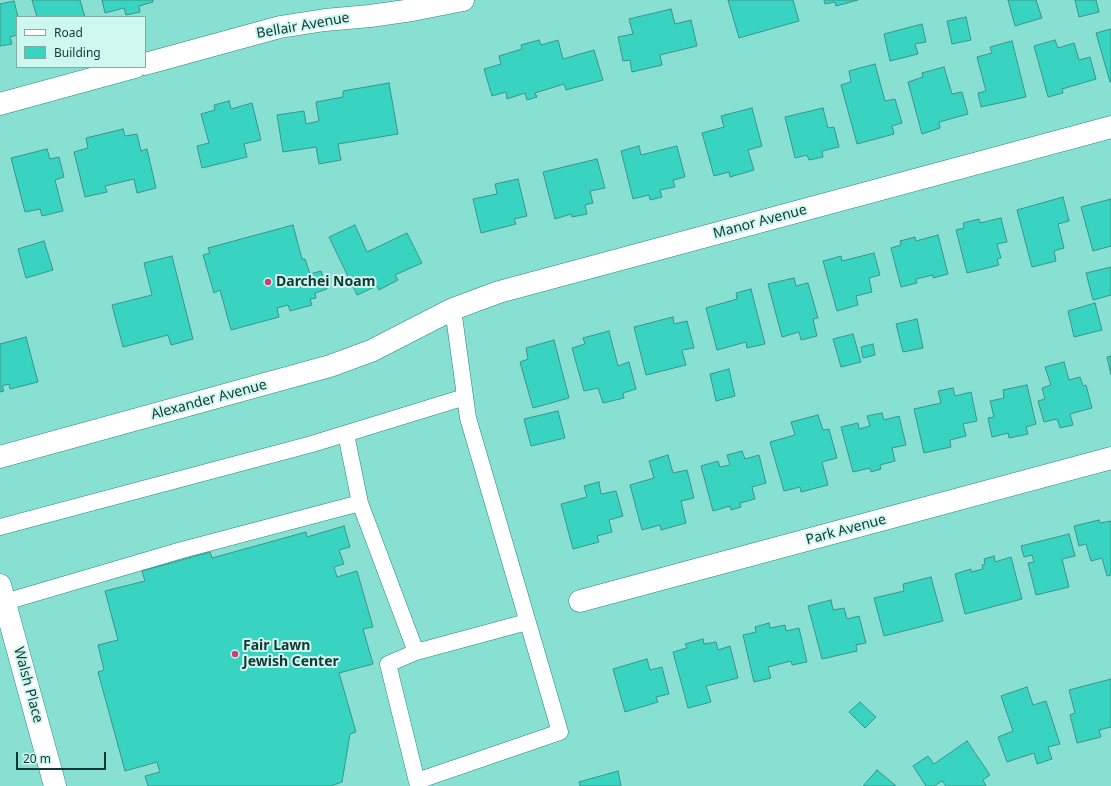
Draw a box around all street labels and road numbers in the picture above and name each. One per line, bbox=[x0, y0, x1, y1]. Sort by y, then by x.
street label: Bellair Avenue bbox=[255, 10, 351, 42]
street label: Manor Avenue bbox=[711, 201, 809, 243]
street label: Alexander Avenue bbox=[149, 376, 269, 424]
street label: Park Avenue bbox=[804, 511, 888, 549]
street label: Walsh Place bbox=[10, 645, 46, 725]

